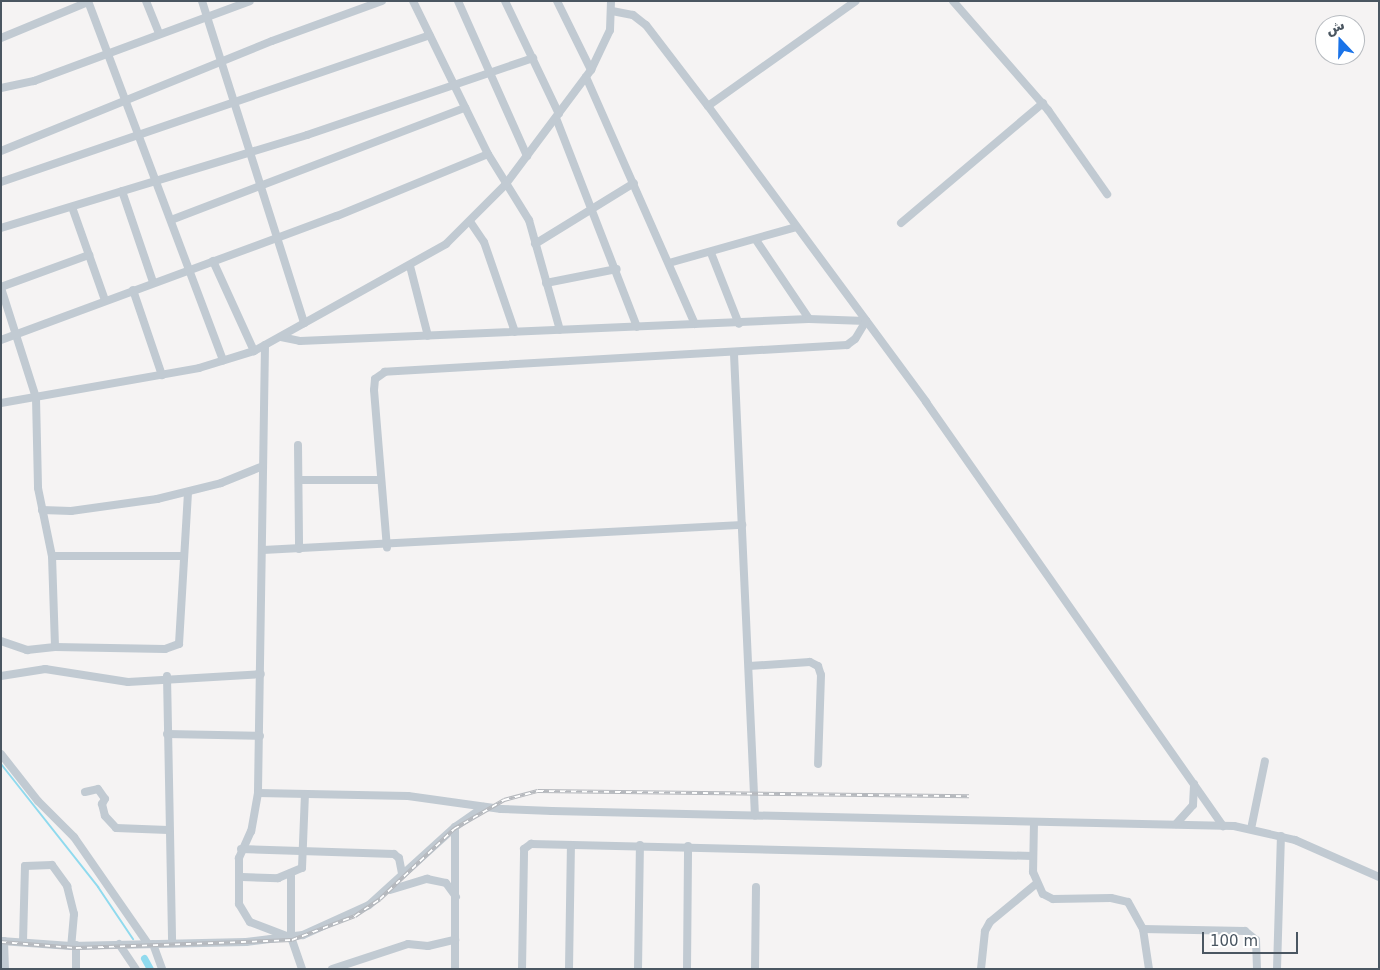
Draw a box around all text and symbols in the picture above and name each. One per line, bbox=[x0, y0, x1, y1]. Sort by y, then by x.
north arrow bbox=[1315, 15, 1365, 65]
text: ش bbox=[1323, 16, 1347, 38]
scale bar bbox=[1205, 922, 1301, 954]
text: 100 m bbox=[1210, 932, 1258, 950]

